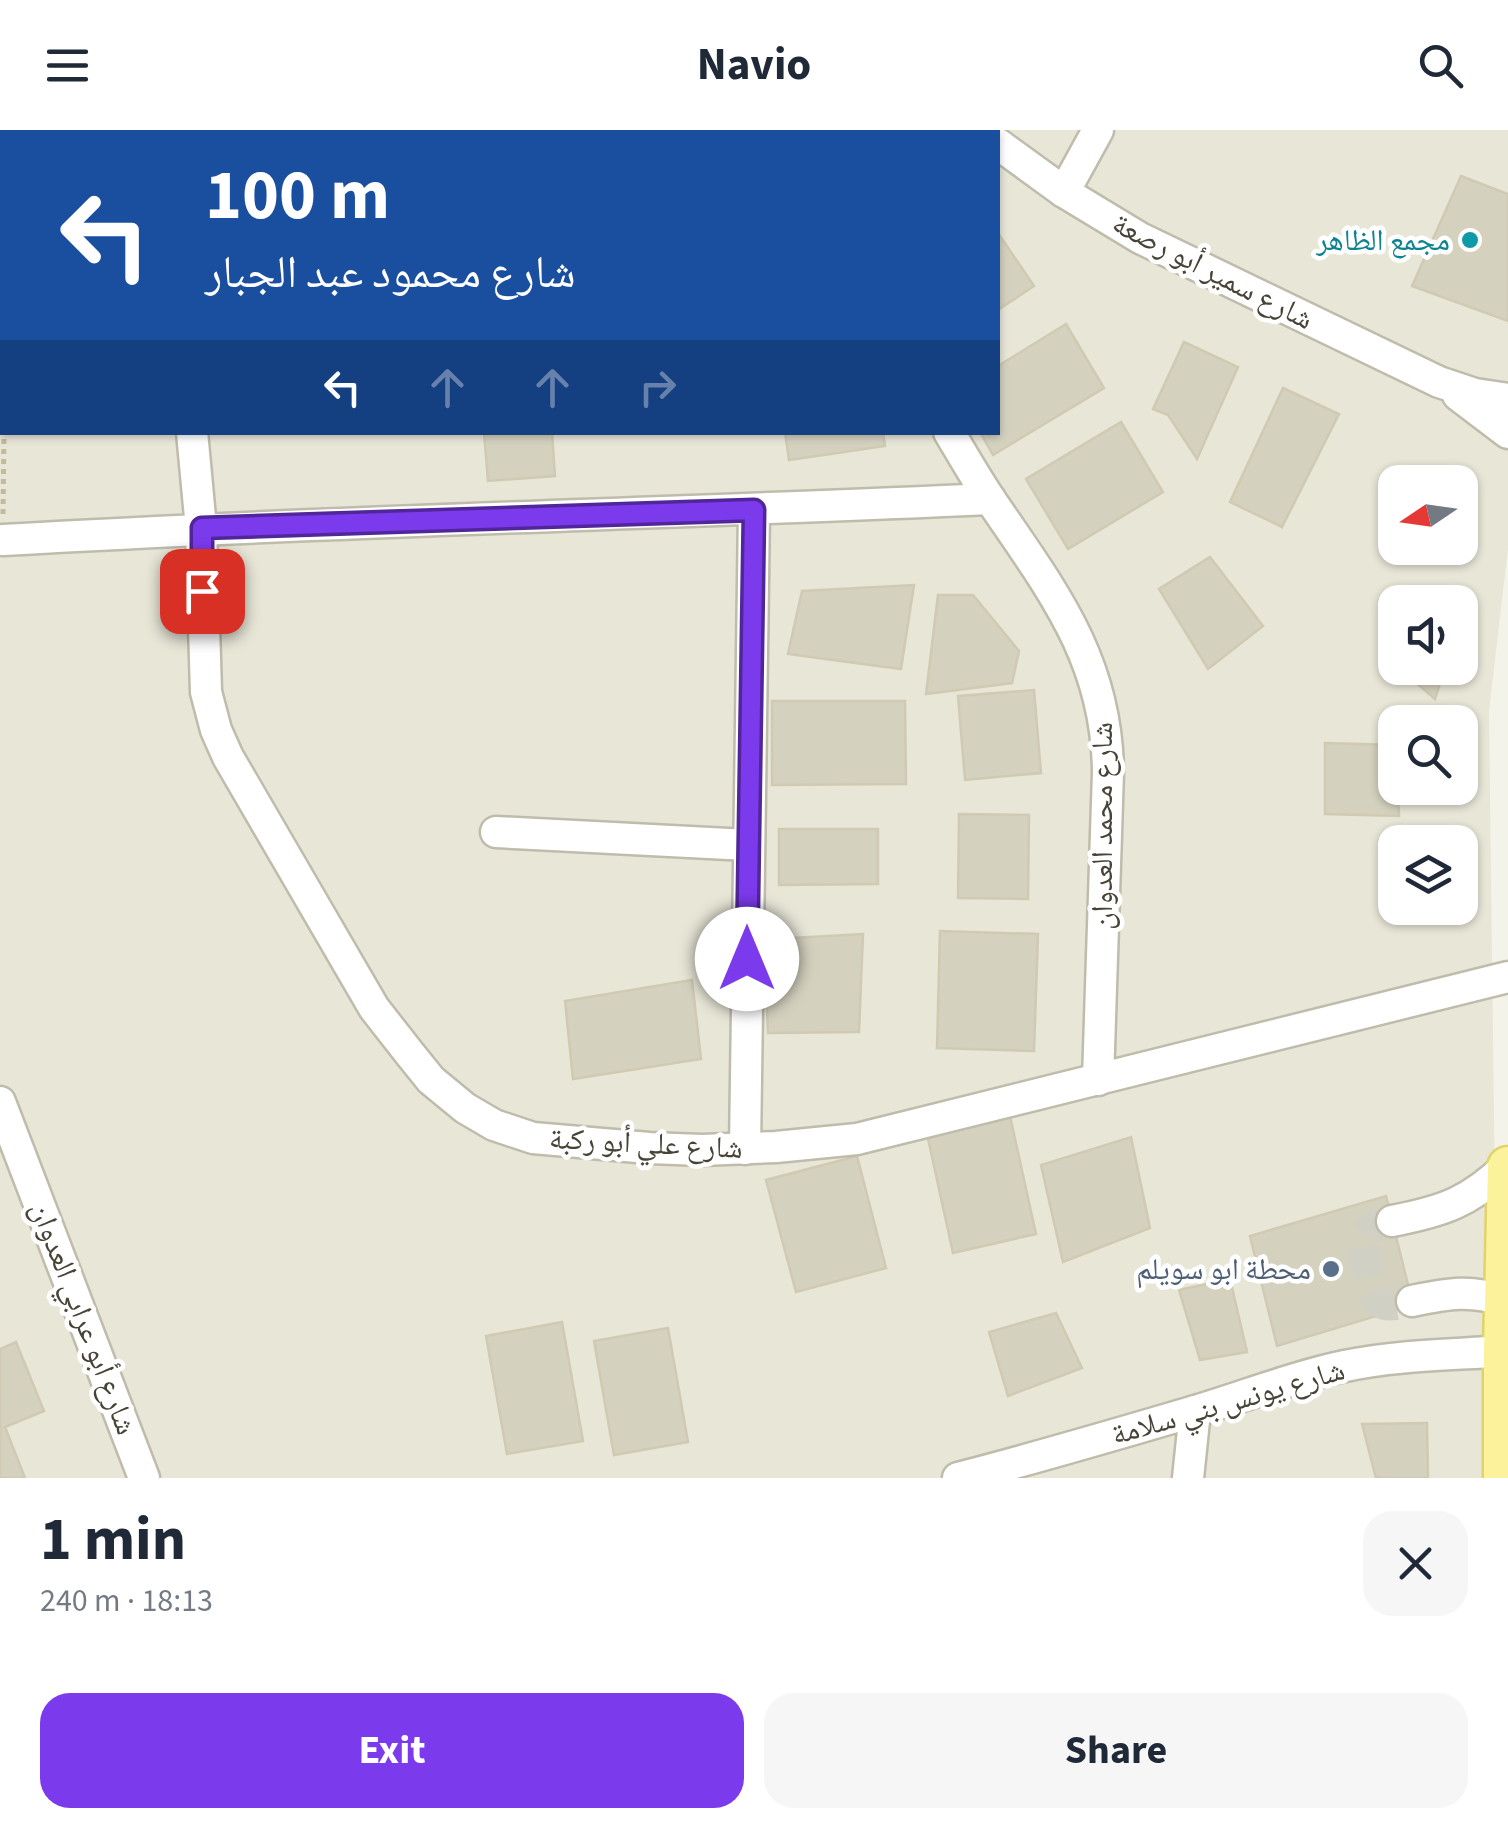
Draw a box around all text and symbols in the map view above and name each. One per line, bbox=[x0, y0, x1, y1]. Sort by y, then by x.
text: Navio bbox=[697, 33, 811, 97]
icon: menu bbox=[40, 38, 95, 93]
icon: search bbox=[1413, 38, 1468, 93]
text: 100 m bbox=[205, 146, 390, 246]
icon: left bbox=[40, 170, 170, 300]
street label: شارع سمير أبو رصعة bbox=[1105, 202, 1321, 341]
place label: مجمع الظاهر bbox=[1315, 219, 1450, 262]
marker: مجمع الظاهر bbox=[1459, 229, 1481, 251]
text: شارع محمود عبد الجبار bbox=[205, 241, 576, 305]
icon: left bbox=[315, 360, 370, 415]
icon: ahead bbox=[420, 360, 475, 415]
icon: ahead bbox=[525, 360, 580, 415]
icon: right bbox=[630, 360, 685, 415]
north arrow bbox=[1378, 465, 1478, 565]
map controls bbox=[1378, 465, 1478, 925]
pin bbox=[160, 549, 245, 634]
icon: arrive bbox=[175, 564, 230, 619]
button: sound bbox=[1378, 585, 1478, 685]
button: search bbox=[1378, 705, 1478, 805]
street label: شارع محمد العدوان bbox=[1081, 722, 1124, 930]
button: layers bbox=[1378, 825, 1478, 925]
position arrow bbox=[695, 907, 799, 1011]
street label: شارع علي أبو ركبة bbox=[548, 1117, 744, 1172]
street label: شارع أبو عرابي العدوان bbox=[18, 1195, 148, 1442]
place label: محطة ابو سويلم bbox=[1136, 1248, 1311, 1291]
marker: محطة ابو سويلم bbox=[1320, 1258, 1342, 1280]
street label: شارع يونس بني سلامة bbox=[1106, 1349, 1350, 1458]
text: 1 min bbox=[40, 1498, 186, 1583]
button: close bbox=[1363, 1511, 1468, 1616]
text: 240 m · 18:13 bbox=[40, 1578, 213, 1624]
button: Exit bbox=[40, 1693, 744, 1808]
button: Share bbox=[764, 1693, 1468, 1808]

